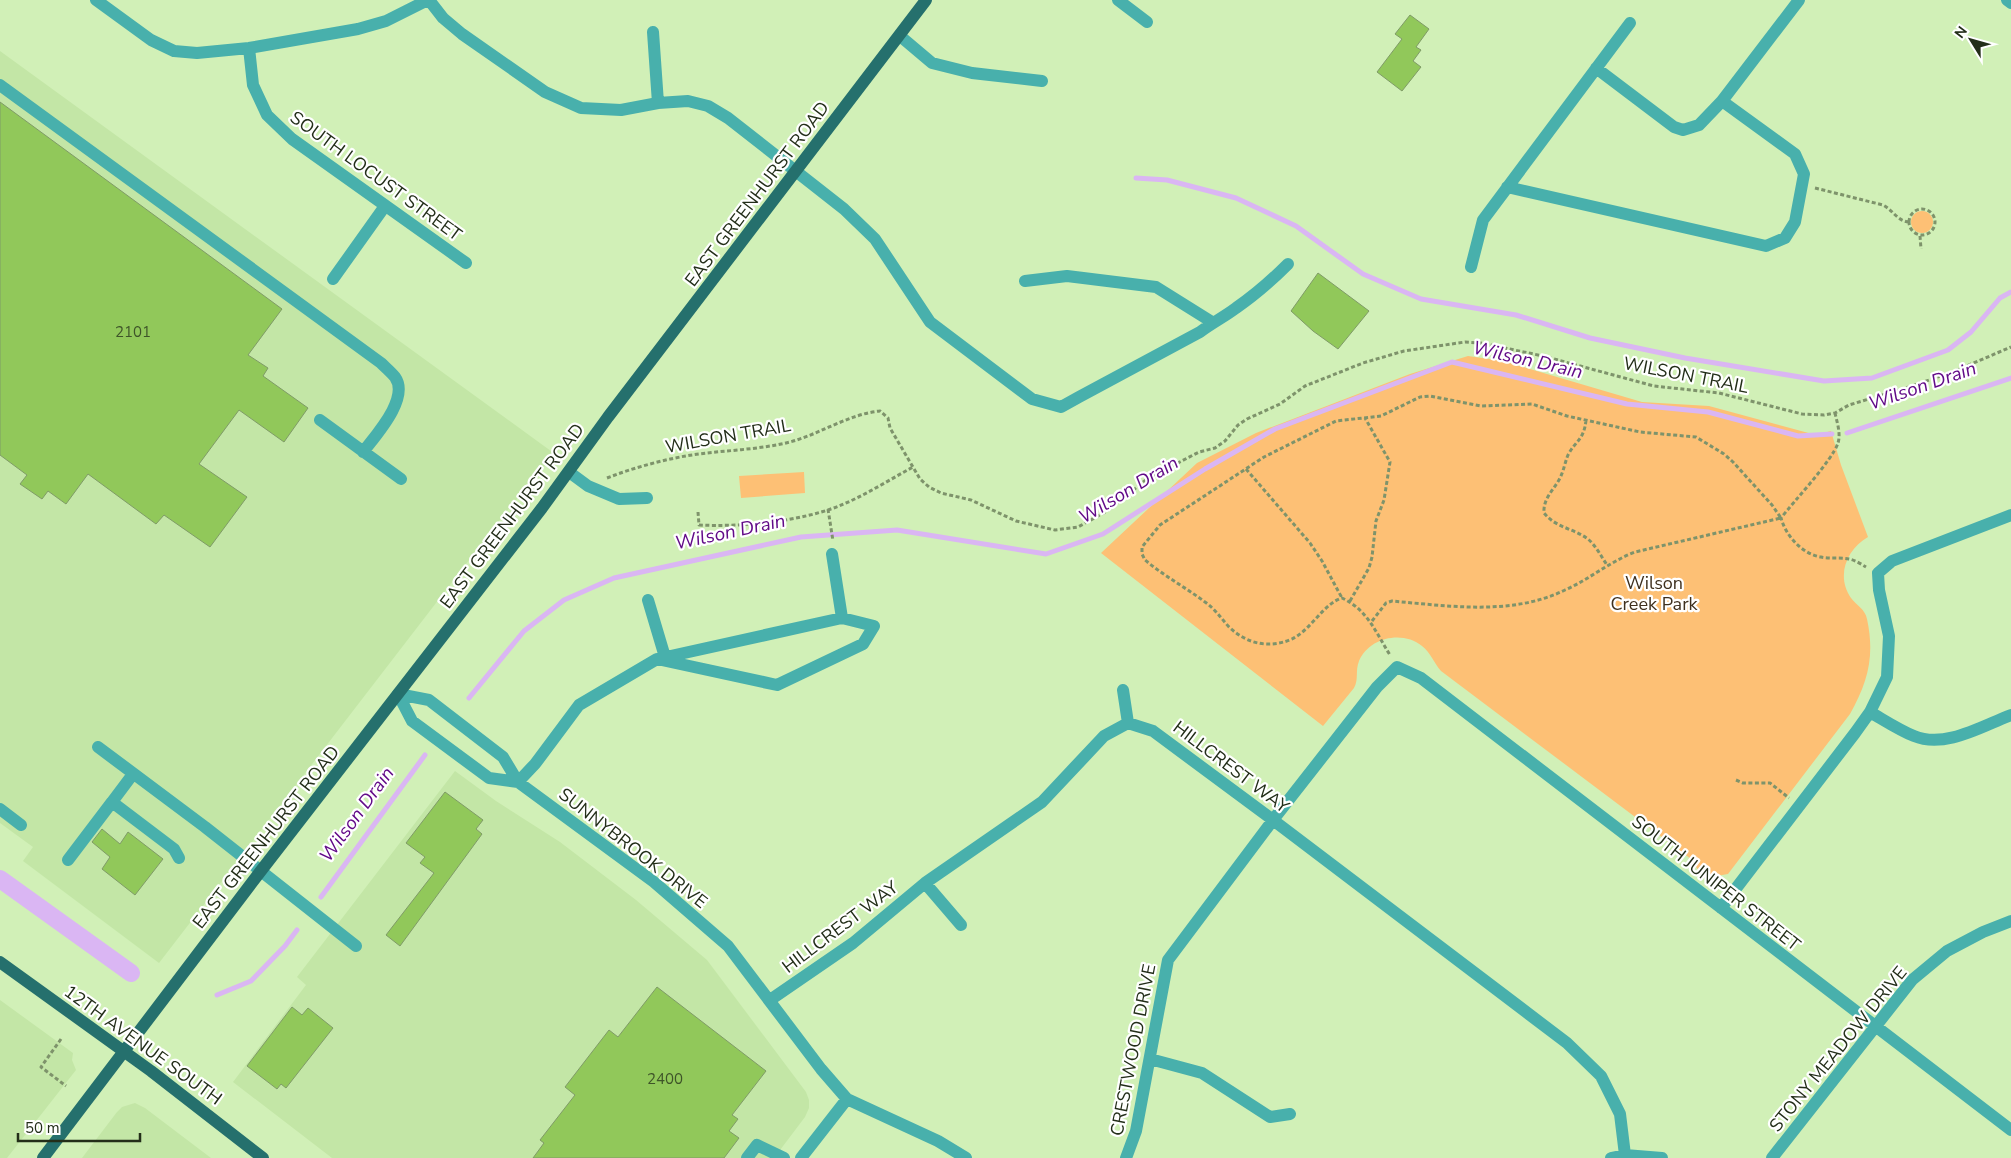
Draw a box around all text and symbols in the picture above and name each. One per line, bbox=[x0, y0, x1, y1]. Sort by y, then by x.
north arrow bbox=[1946, 15, 1996, 65]
text: N bbox=[1950, 23, 1972, 42]
street label: EAST GREENHURST ROAD bbox=[679, 97, 835, 291]
street label: SOUTH LOCUST STREET bbox=[285, 106, 467, 247]
house number: 2101 bbox=[115, 322, 151, 342]
water label: Wilson Drain bbox=[1470, 335, 1585, 385]
street label: WILSON TRAIL bbox=[1621, 351, 1751, 399]
water label: Wilson Drain bbox=[1865, 355, 1980, 417]
street label: WILSON TRAIL bbox=[663, 413, 793, 459]
street label: EAST GREENHURST ROAD bbox=[434, 419, 590, 613]
water label: Wilson Drain bbox=[1074, 450, 1183, 530]
water label: Wilson Drain bbox=[673, 508, 788, 556]
park label: Wilson Creek Park bbox=[1610, 571, 1699, 616]
street label: HILLCREST WAY bbox=[1168, 715, 1294, 819]
street label: EAST GREENHURST ROAD bbox=[187, 741, 345, 933]
water label: Wilson Drain bbox=[313, 762, 400, 868]
street label: SUNNYBROOK DRIVE bbox=[554, 782, 712, 914]
street label: SOUTH JUNIPER STREET bbox=[1627, 810, 1805, 957]
street label: HILLCREST WAY bbox=[777, 875, 903, 979]
street label: STONY MEADOW DRIVE bbox=[1764, 961, 1912, 1137]
street label: CRESTWOOD DRIVE bbox=[1105, 962, 1161, 1138]
street label: 12TH AVENUE SOUTH bbox=[59, 979, 227, 1111]
house number: 2400 bbox=[647, 1069, 683, 1089]
scale bar bbox=[18, 1110, 140, 1142]
text: 50 m bbox=[25, 1118, 60, 1138]

